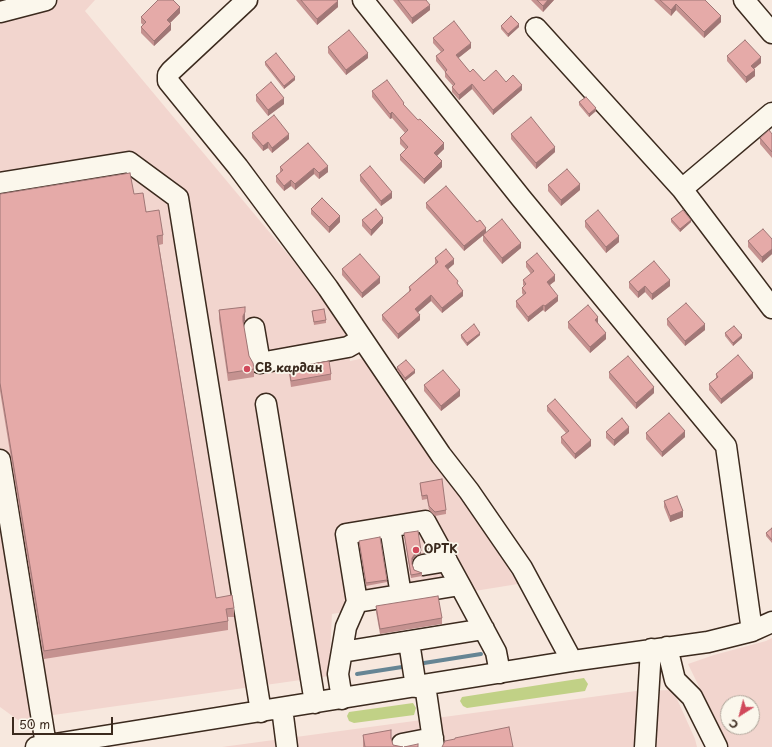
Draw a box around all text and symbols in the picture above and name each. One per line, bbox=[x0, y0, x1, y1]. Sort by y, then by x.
place label: СВ кардан bbox=[255, 362, 323, 376]
marker: СВ кардан bbox=[242, 364, 252, 374]
place label: ОРТК bbox=[424, 543, 457, 557]
marker: ОРТК bbox=[411, 545, 421, 555]
north arrow bbox=[720, 695, 760, 735]
scale bar bbox=[14, 709, 115, 735]
text: 50 m bbox=[19, 715, 50, 733]
text: С bbox=[725, 715, 742, 734]

